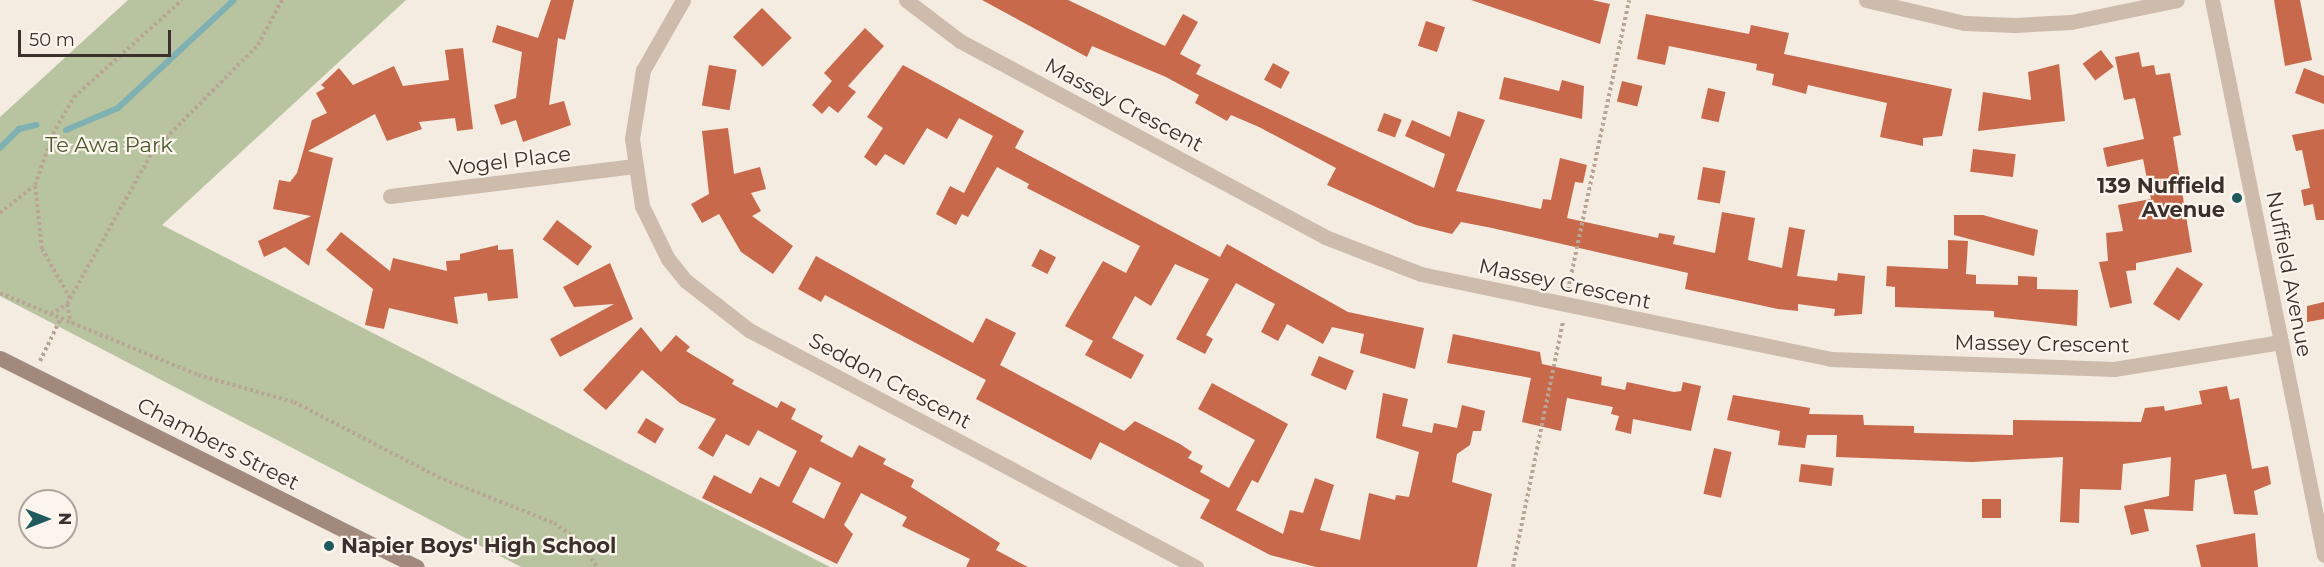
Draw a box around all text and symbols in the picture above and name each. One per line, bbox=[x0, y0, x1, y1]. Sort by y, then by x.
scale bar bbox=[21, 18, 174, 56]
text: 50 m bbox=[29, 29, 75, 51]
street label: Massey Crescent bbox=[1041, 53, 1207, 157]
park label: Te Awa Park bbox=[45, 132, 173, 158]
street label: Vogel Place bbox=[448, 141, 572, 181]
place label: 139 Nuffield Avenue bbox=[2097, 173, 2225, 223]
street label: Nuffield Avenue bbox=[2261, 189, 2317, 359]
marker: 139 Nuffield Avenue bbox=[2230, 191, 2244, 205]
street label: Massey Crescent bbox=[1477, 253, 1653, 315]
street label: Seddon Crescent bbox=[805, 328, 975, 434]
street label: Massey Crescent bbox=[1954, 330, 2130, 358]
street label: Chambers Street bbox=[133, 392, 303, 496]
north arrow bbox=[18, 489, 78, 549]
text: N bbox=[55, 513, 74, 525]
place label: Napier Boys' High School bbox=[341, 533, 616, 559]
marker: Napier Boys' High School bbox=[322, 539, 336, 553]

